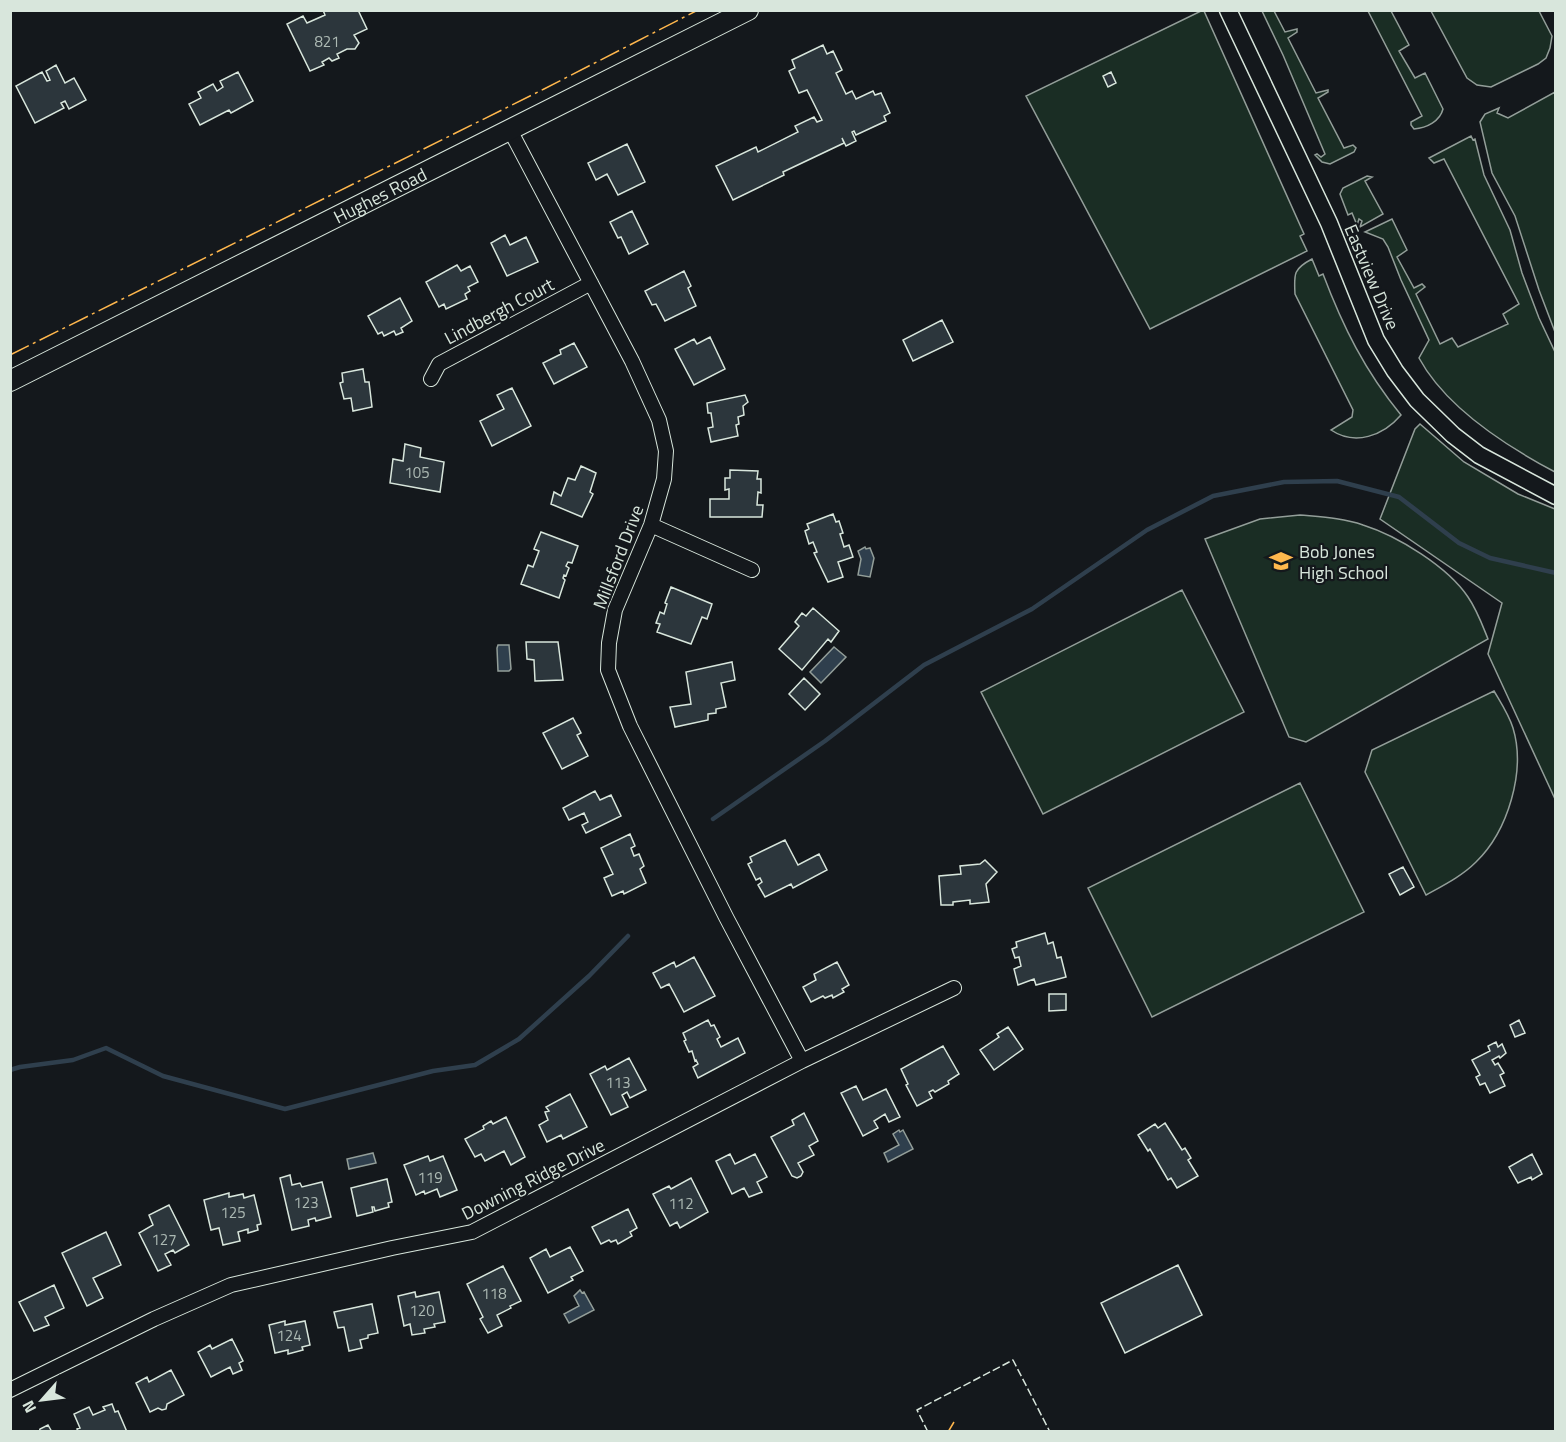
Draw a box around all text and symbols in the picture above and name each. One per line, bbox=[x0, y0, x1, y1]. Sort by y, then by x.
house number: 821 bbox=[314, 30, 340, 53]
street label: Hughes Road bbox=[329, 160, 431, 230]
street label: Eastview Drive bbox=[1338, 220, 1406, 334]
street label: Lindbergh Court bbox=[439, 270, 559, 351]
house number: 105 bbox=[404, 461, 430, 484]
street label: Millsford Drive bbox=[586, 501, 650, 613]
place label: Bob Jones High School bbox=[1299, 538, 1388, 586]
school or university icon: Bob Jones High School bbox=[1268, 548, 1294, 574]
house number: 113 bbox=[605, 1071, 631, 1094]
street label: Downing Ridge Drive bbox=[457, 1131, 609, 1227]
house number: 119 bbox=[417, 1166, 443, 1189]
house number: 123 bbox=[293, 1191, 319, 1214]
house number: 112 bbox=[668, 1192, 694, 1215]
house number: 125 bbox=[220, 1201, 246, 1224]
house number: 127 bbox=[151, 1228, 177, 1251]
house number: 118 bbox=[481, 1282, 507, 1305]
house number: 120 bbox=[409, 1299, 435, 1322]
house number: 124 bbox=[276, 1324, 302, 1347]
north arrow bbox=[12, 1370, 72, 1430]
text: N bbox=[16, 1397, 42, 1418]

